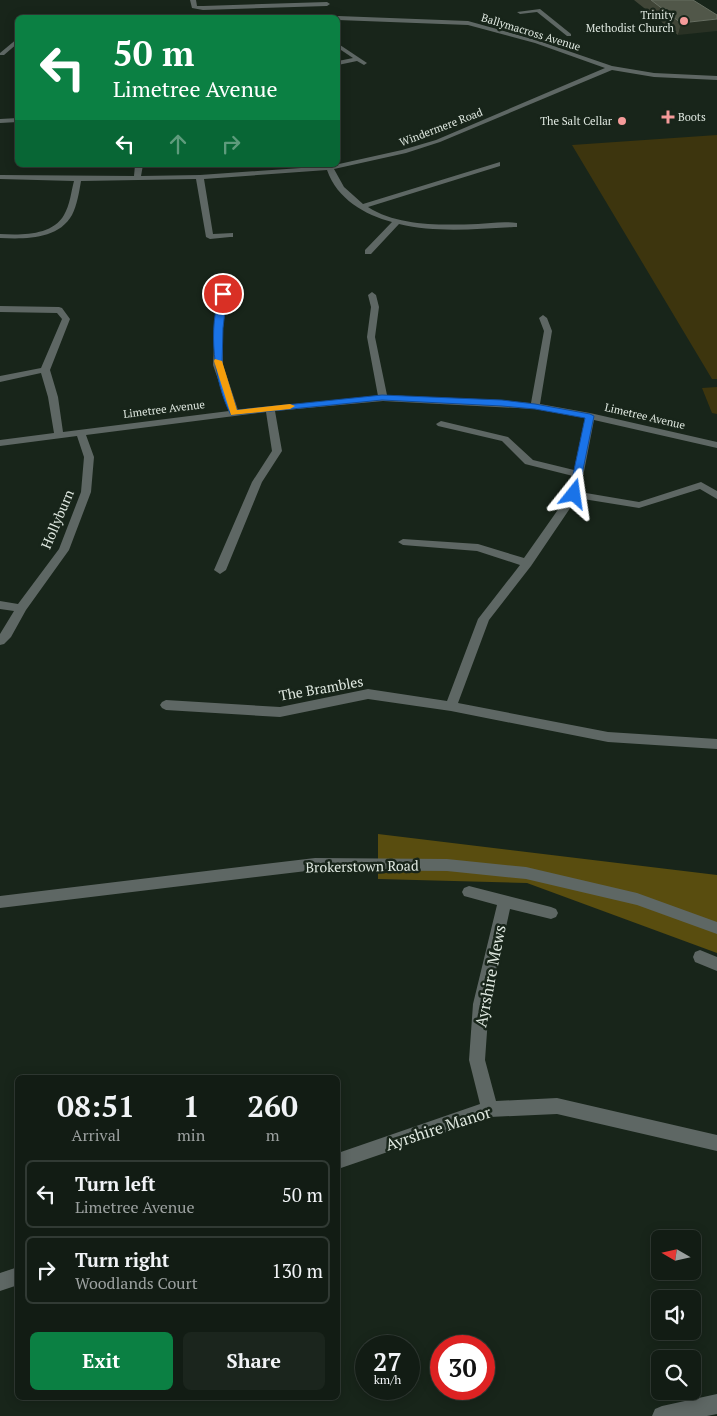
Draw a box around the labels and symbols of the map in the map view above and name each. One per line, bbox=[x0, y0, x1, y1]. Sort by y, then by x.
place label: Trinity Methodist Church bbox=[586, 8, 675, 35]
street label: Ballymacross Avenue bbox=[480, 10, 583, 54]
marker: Trinity Methodist Church bbox=[678, 15, 690, 27]
street label: Windermere Road bbox=[397, 105, 485, 149]
place label: Boots bbox=[678, 110, 706, 124]
marker: Boots bbox=[662, 111, 674, 123]
place label: The Salt Cellar bbox=[540, 114, 613, 128]
marker: The Salt Cellar bbox=[616, 115, 628, 127]
pin bbox=[202, 273, 244, 315]
street label: Limetree Avenue bbox=[122, 397, 206, 421]
street label: Limetree Avenue bbox=[603, 400, 687, 432]
position arrow bbox=[547, 467, 599, 519]
street label: Hollyburn bbox=[36, 486, 78, 552]
street label: The Brambles bbox=[277, 671, 365, 705]
street label: Brokerstown Road bbox=[305, 856, 419, 876]
street label: Ayrshire Mews bbox=[469, 923, 511, 1029]
street label: Ayrshire Manor bbox=[382, 1100, 494, 1155]
north arrow bbox=[651, 1230, 701, 1280]
speed limit sign: 30 bbox=[430, 1335, 495, 1400]

